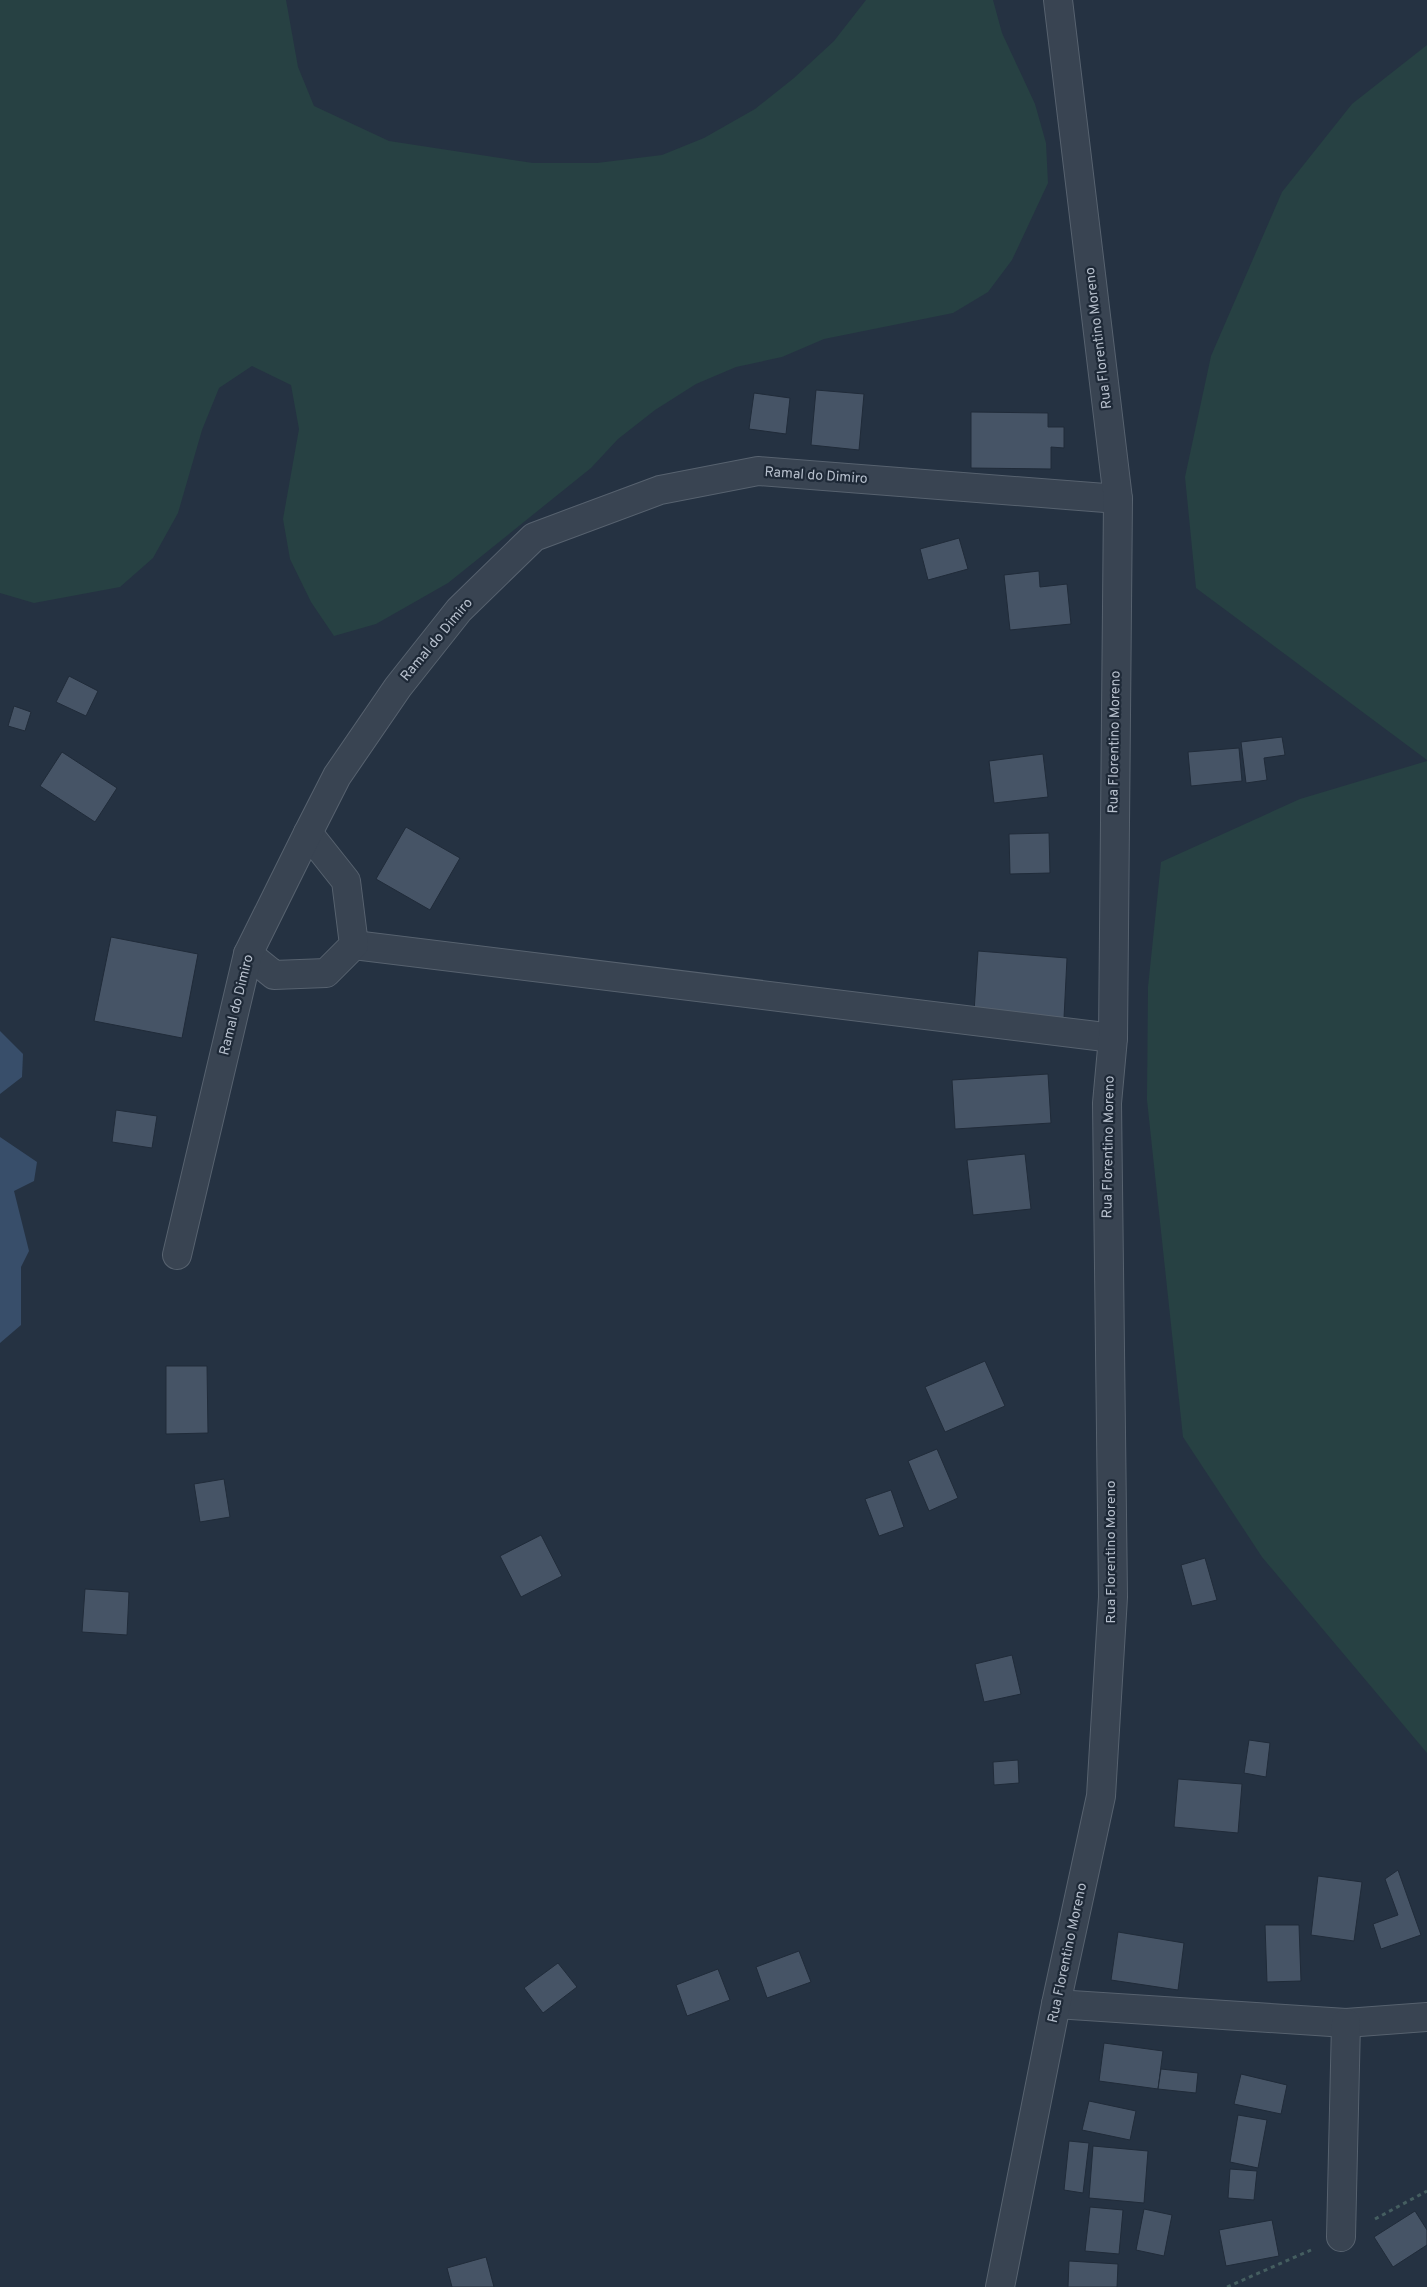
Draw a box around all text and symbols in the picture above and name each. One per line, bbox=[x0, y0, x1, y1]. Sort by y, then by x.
street label: Rua Florentino Moreno bbox=[1082, 266, 1116, 410]
street label: Ramal do Dimiro bbox=[764, 464, 868, 488]
street label: Ramal do Dimiro bbox=[397, 595, 477, 685]
street label: Rua Florentino Moreno bbox=[1105, 670, 1125, 814]
street label: Ramal do Dimiro bbox=[216, 953, 258, 1057]
street label: Rua Florentino Moreno bbox=[1099, 1075, 1119, 1219]
street label: Rua Florentino Moreno bbox=[1103, 1480, 1120, 1623]
street label: Rua Florentino Moreno bbox=[1045, 1881, 1091, 2025]

